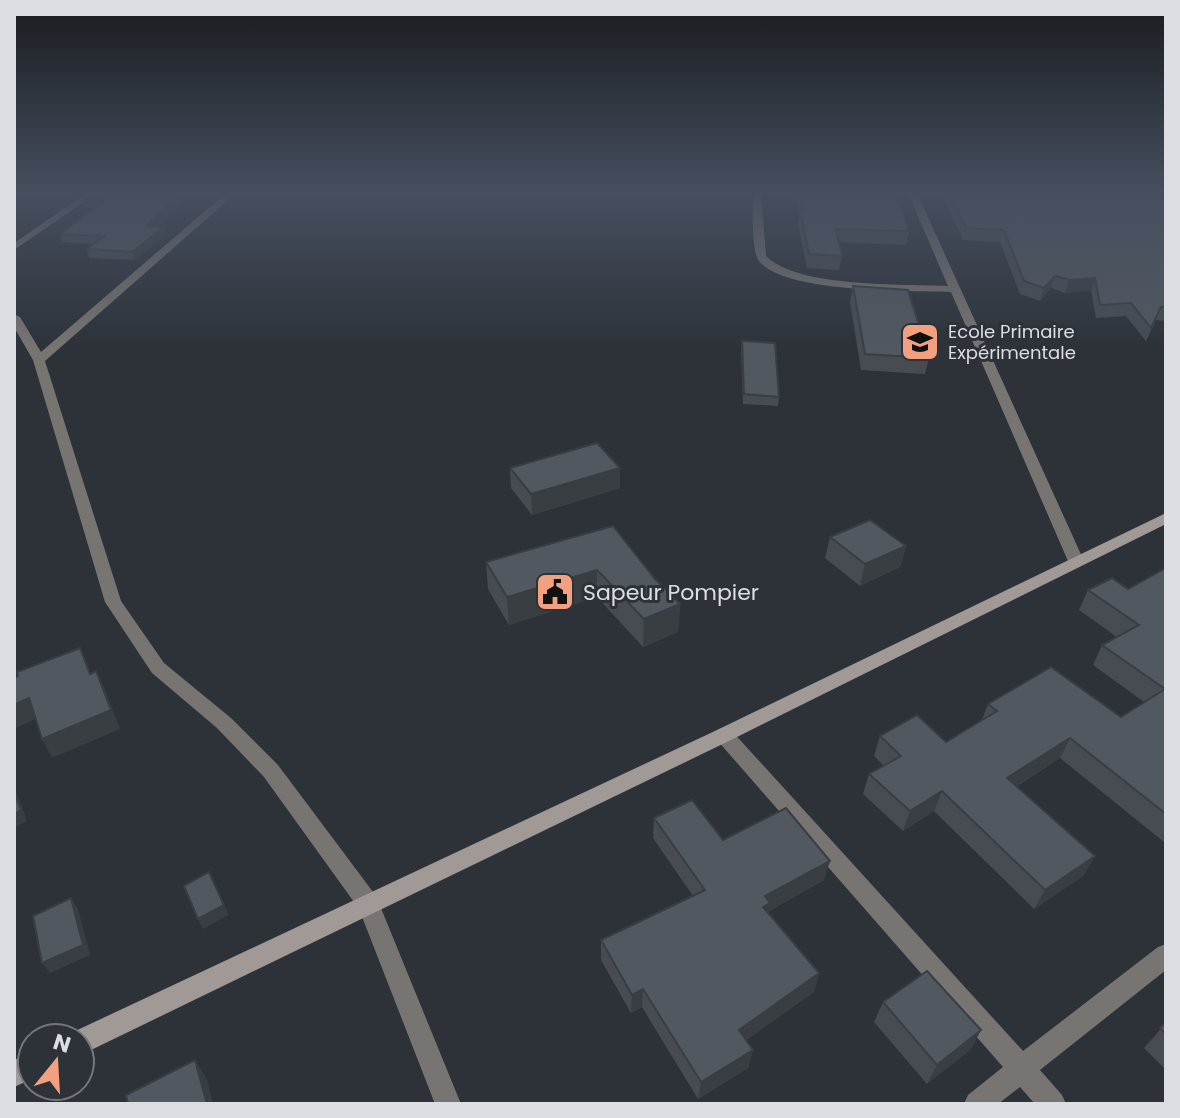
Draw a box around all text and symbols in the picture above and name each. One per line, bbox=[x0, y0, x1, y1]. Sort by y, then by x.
place label: Ecole Primaire Expérimentale bbox=[948, 319, 1076, 365]
school or university icon: Ecole Primaire Expérimentale bbox=[899, 321, 941, 363]
public building icon: Sapeur Pompier bbox=[534, 571, 576, 613]
place label: Sapeur Pompier bbox=[583, 577, 759, 608]
north arrow bbox=[16, 1022, 96, 1102]
text: N bbox=[49, 1026, 75, 1061]

